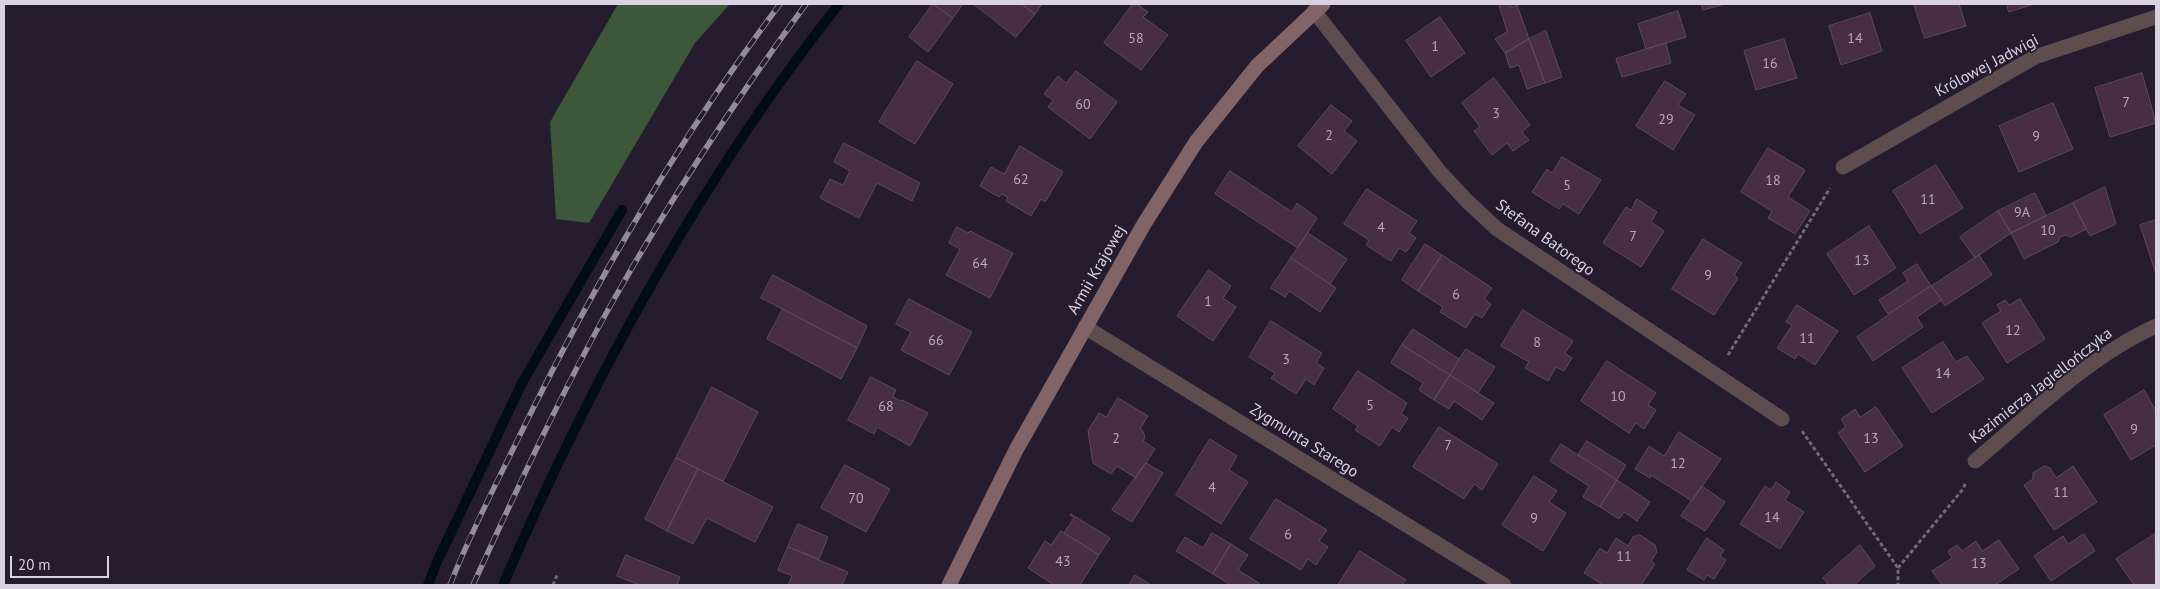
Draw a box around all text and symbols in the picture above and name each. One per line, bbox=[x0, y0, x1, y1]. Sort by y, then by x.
house number: 58 bbox=[1128, 31, 1144, 47]
house number: 14 bbox=[1847, 31, 1863, 47]
street label: Królowej Jadwigi bbox=[1932, 31, 2042, 101]
house number: 1 bbox=[1431, 39, 1439, 55]
house number: 16 bbox=[1762, 56, 1778, 72]
house number: 7 bbox=[2122, 95, 2130, 111]
house number: 60 bbox=[1075, 97, 1091, 113]
house number: 3 bbox=[1492, 106, 1500, 122]
house number: 29 bbox=[1658, 112, 1674, 128]
house number: 2 bbox=[1325, 128, 1333, 144]
house number: 9 bbox=[2032, 129, 2040, 145]
house number: 62 bbox=[1013, 172, 1029, 188]
house number: 18 bbox=[1765, 173, 1781, 189]
house number: 5 bbox=[1563, 178, 1571, 194]
house number: 11 bbox=[1920, 192, 1936, 208]
street label: Stefana Batorego bbox=[1492, 196, 1598, 280]
house number: 9A bbox=[2014, 205, 2030, 221]
house number: 4 bbox=[1377, 220, 1385, 236]
street label: Armii Krajowej bbox=[1064, 222, 1130, 318]
house number: 10 bbox=[2040, 223, 2056, 239]
house number: 7 bbox=[1629, 229, 1637, 245]
house number: 13 bbox=[1854, 253, 1870, 269]
house number: 64 bbox=[972, 256, 988, 272]
house number: 9 bbox=[1704, 268, 1712, 284]
house number: 6 bbox=[1452, 287, 1460, 303]
house number: 1 bbox=[1204, 294, 1212, 310]
house number: 12 bbox=[2005, 323, 2021, 339]
street label: Kazimierza Jagiellończyka bbox=[1966, 324, 2116, 448]
house number: 11 bbox=[1799, 331, 1815, 347]
house number: 66 bbox=[928, 333, 944, 349]
house number: 8 bbox=[1533, 335, 1541, 351]
house number: 3 bbox=[1282, 352, 1290, 368]
house number: 14 bbox=[1935, 366, 1951, 382]
house number: 10 bbox=[1610, 389, 1626, 405]
house number: 5 bbox=[1366, 398, 1374, 414]
house number: 68 bbox=[878, 399, 894, 415]
street label: Zygmunta Starego bbox=[1246, 400, 1362, 482]
house number: 9 bbox=[2130, 422, 2138, 438]
house number: 2 bbox=[1112, 431, 1120, 447]
house number: 13 bbox=[1863, 431, 1879, 447]
house number: 7 bbox=[1444, 438, 1452, 454]
house number: 12 bbox=[1670, 456, 1686, 472]
house number: 4 bbox=[1208, 480, 1216, 496]
house number: 11 bbox=[2053, 485, 2069, 501]
house number: 70 bbox=[848, 491, 864, 507]
house number: 14 bbox=[1764, 510, 1780, 526]
house number: 9 bbox=[1530, 511, 1538, 527]
house number: 6 bbox=[1284, 527, 1292, 543]
scale bar bbox=[12, 546, 111, 578]
house number: 11 bbox=[1616, 549, 1632, 565]
house number: 43 bbox=[1055, 554, 1071, 570]
text: 20 m bbox=[18, 555, 51, 574]
house number: 13 bbox=[1971, 556, 1987, 572]

